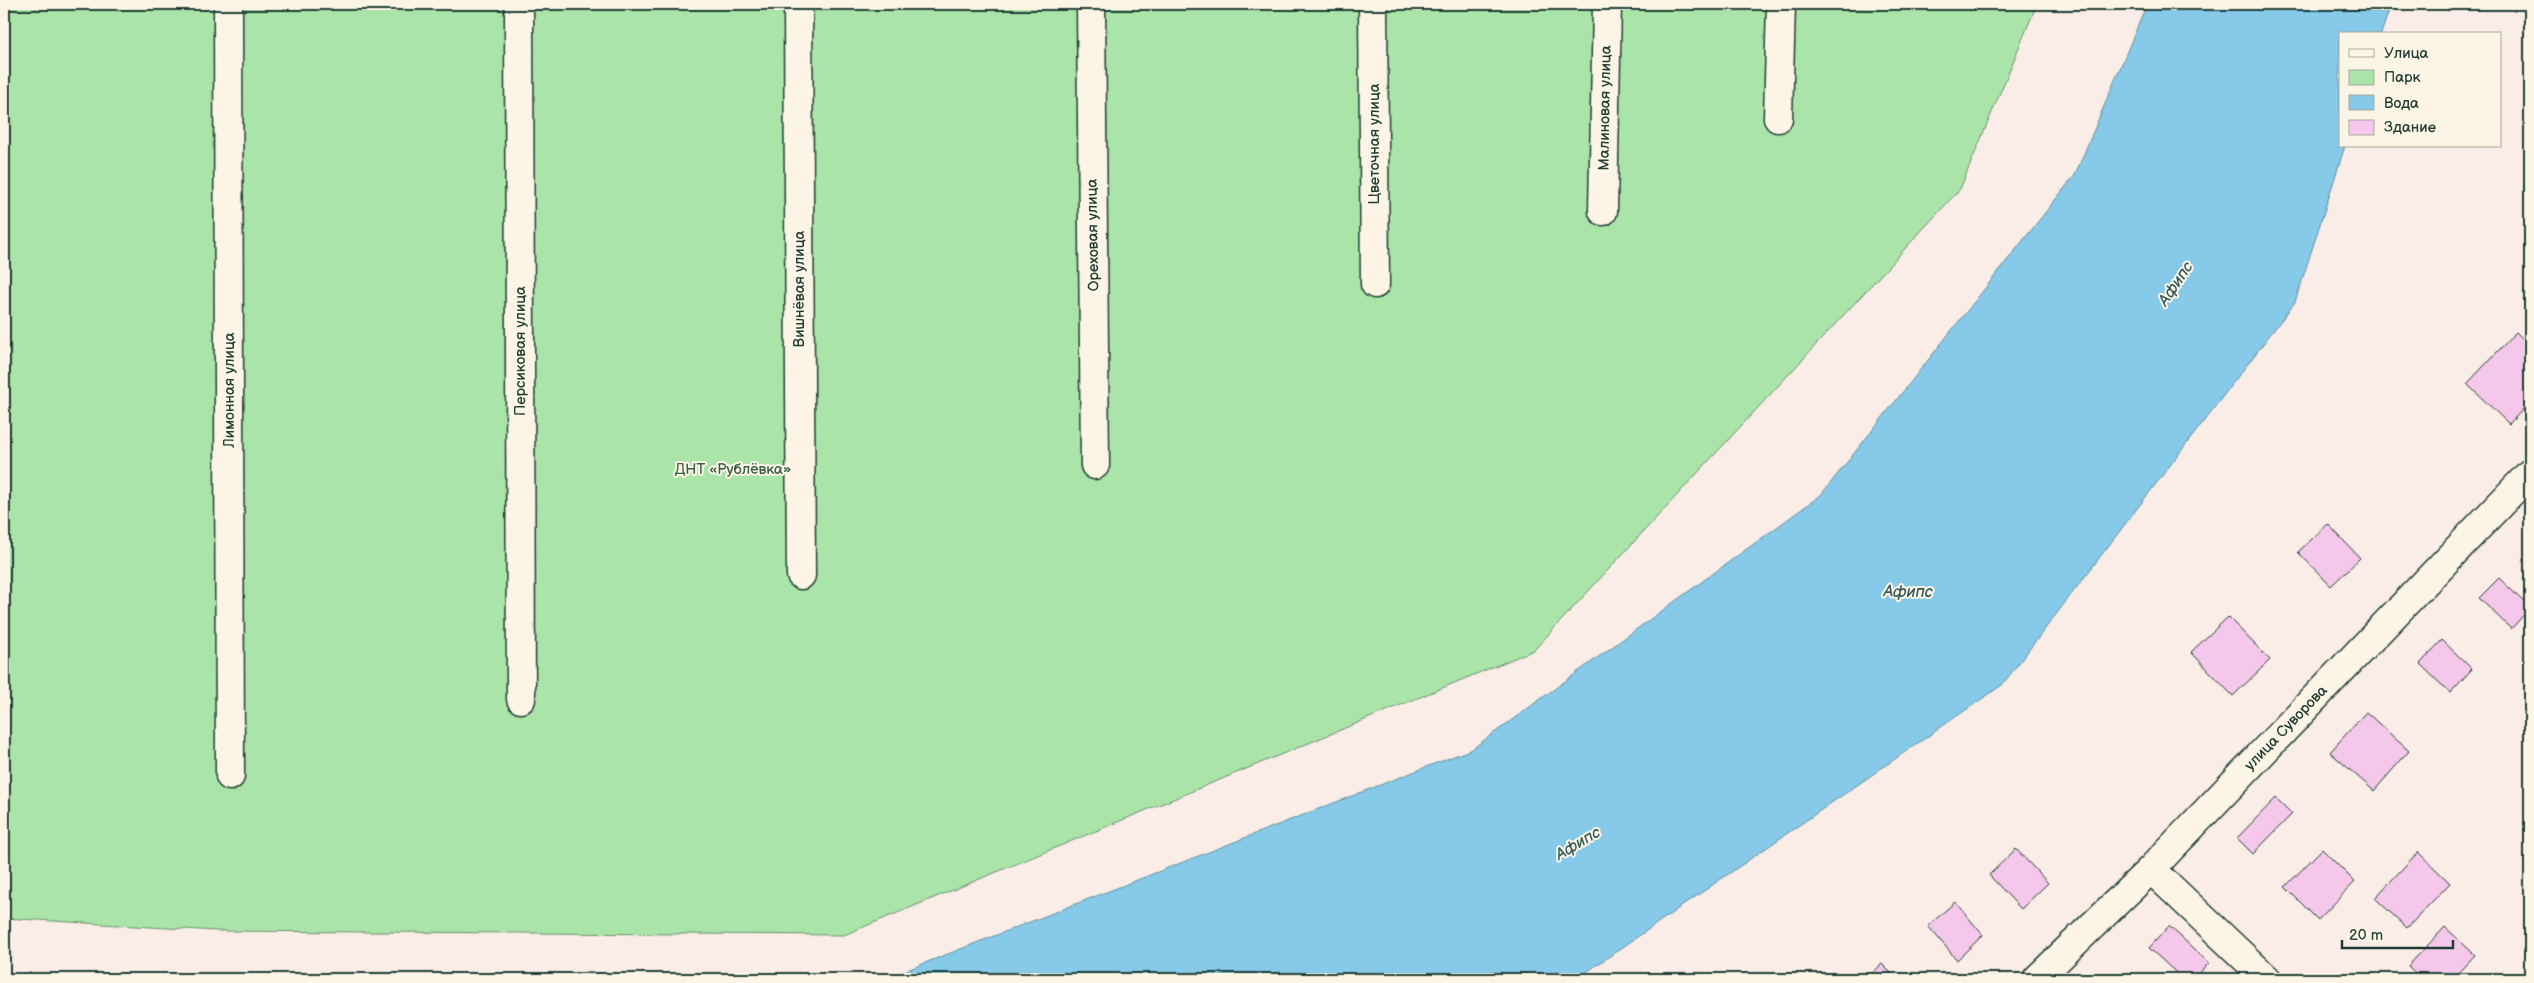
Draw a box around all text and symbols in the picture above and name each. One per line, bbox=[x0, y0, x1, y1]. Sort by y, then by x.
legend bbox=[2339, 32, 2502, 148]
text: Улица bbox=[2384, 44, 2429, 63]
street label: Малиновая улица bbox=[1594, 45, 1616, 171]
text: Парк bbox=[2384, 68, 2421, 87]
street label: Цветочная улица bbox=[1365, 83, 1384, 205]
text: Вода bbox=[2384, 94, 2419, 113]
text: Здание bbox=[2384, 118, 2436, 137]
street label: Ореховая улица bbox=[1083, 178, 1103, 291]
street label: Вишнёвая улица bbox=[790, 230, 809, 347]
water label: Афипс bbox=[2154, 258, 2198, 311]
street label: Персиковая улица bbox=[511, 286, 530, 416]
street label: Лимонная улица bbox=[220, 332, 239, 449]
park label: ДНТ «Рублёвка» bbox=[675, 460, 791, 479]
water label: Афипс bbox=[1882, 583, 1933, 602]
street label: улица Суворова bbox=[2241, 681, 2332, 775]
water label: Афипс bbox=[1551, 823, 1604, 865]
scale bar bbox=[2342, 918, 2453, 950]
text: 20 m bbox=[2349, 926, 2383, 945]

